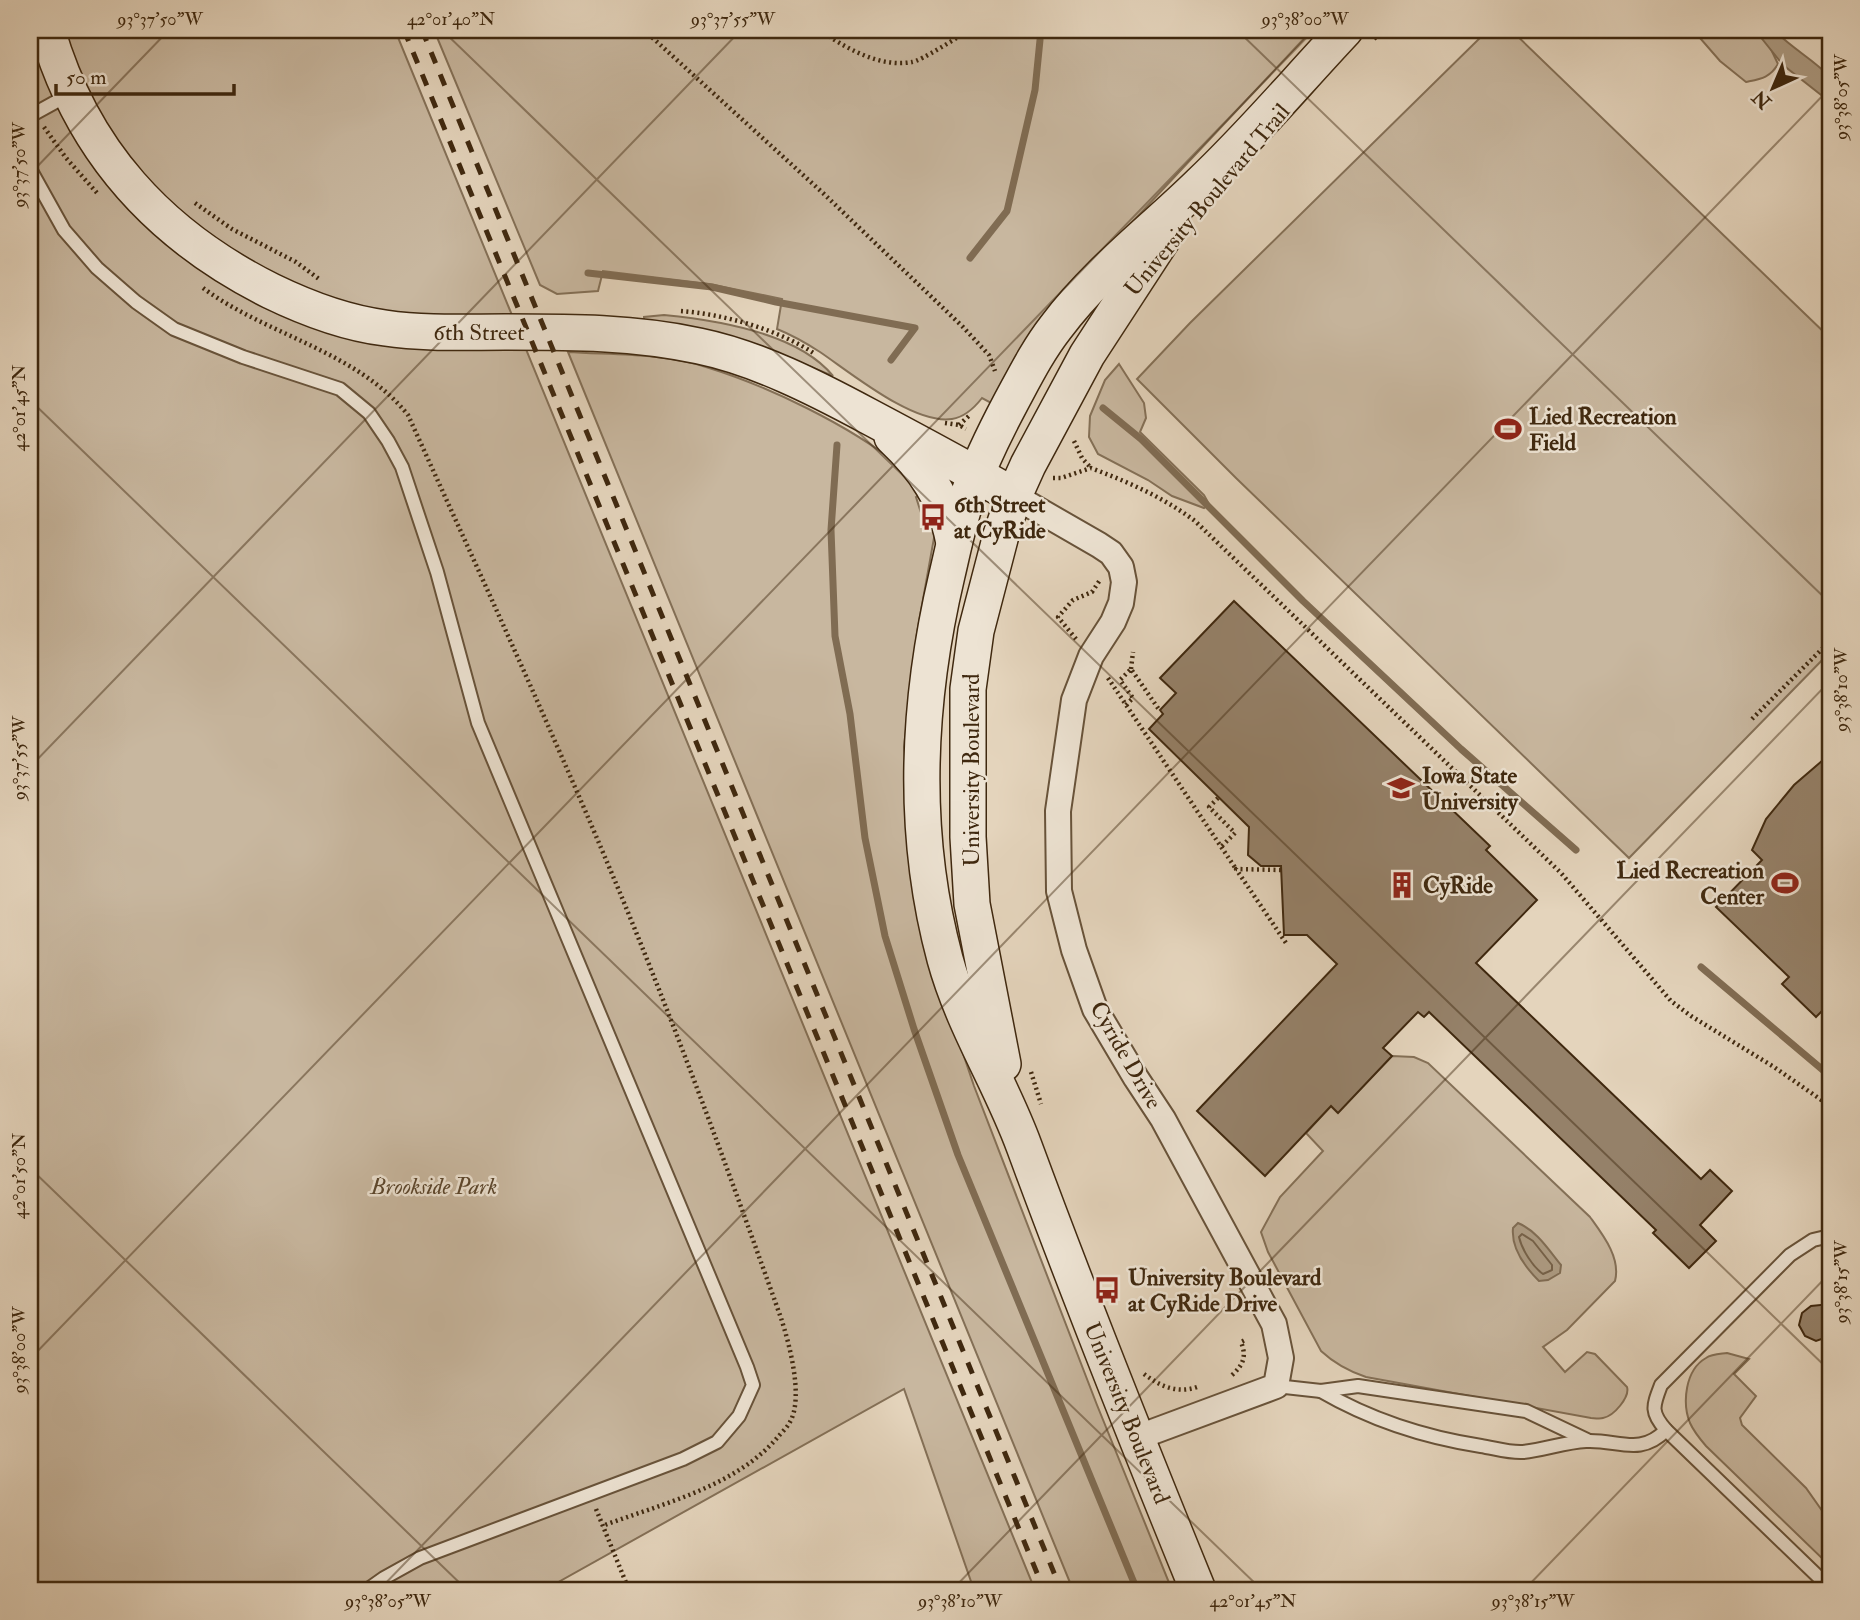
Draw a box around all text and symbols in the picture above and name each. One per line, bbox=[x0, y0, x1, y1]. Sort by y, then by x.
text: 93°37'50"W bbox=[115, 8, 203, 31]
text: 42°01'40"N bbox=[407, 8, 495, 31]
text: 93°37'55"W bbox=[689, 8, 776, 31]
text: 93°38'00"W bbox=[1259, 8, 1349, 31]
scale bar bbox=[56, 52, 234, 96]
north arrow bbox=[1738, 52, 1808, 122]
text: 93°38'05"W bbox=[1830, 53, 1853, 142]
text: 50 m bbox=[66, 64, 107, 91]
text: N bbox=[1747, 84, 1777, 115]
street label: University Boulevard Trail bbox=[1118, 98, 1296, 302]
text: 93°37'50"W bbox=[8, 122, 31, 210]
street label: 6th Street bbox=[433, 318, 525, 347]
text: 42°01'45"N bbox=[8, 365, 31, 451]
place label: Lied Recreation Field bbox=[1529, 402, 1677, 457]
sports icon: Lied Recreation Field bbox=[1493, 414, 1523, 444]
place label: 6th Street at CyRide bbox=[954, 490, 1046, 546]
bus stop icon: 6th Street at CyRide bbox=[918, 502, 948, 532]
text: 93°38'10"W bbox=[1830, 647, 1853, 734]
street label: University Boulevard bbox=[957, 673, 986, 867]
text: 93°37'55"W bbox=[8, 715, 31, 802]
place label: Iowa State University bbox=[1422, 761, 1519, 817]
school or university icon: Iowa State University bbox=[1386, 773, 1416, 803]
place label: Lied Recreation Center bbox=[1616, 856, 1764, 911]
sports icon: Lied Recreation Center bbox=[1770, 868, 1800, 898]
building icon: CyRide bbox=[1387, 870, 1417, 900]
place label: CyRide bbox=[1423, 871, 1493, 901]
street label: Cyride Drive bbox=[1083, 996, 1169, 1114]
text: 42°01'50"N bbox=[8, 1133, 31, 1219]
park label: Brookside Park bbox=[370, 1172, 497, 1201]
text: 93°38'15"W bbox=[1830, 1240, 1853, 1325]
place label: University Boulevard at CyRide Drive bbox=[1128, 1263, 1322, 1319]
bus stop icon: University Boulevard at CyRide Drive bbox=[1092, 1275, 1122, 1305]
text: 93°38'00"W bbox=[8, 1306, 31, 1396]
street label: University Boulevard bbox=[1077, 1318, 1177, 1508]
text: 93°38'05"W bbox=[343, 1590, 432, 1613]
text: 93°38'10"W bbox=[916, 1590, 1003, 1613]
text: 42°01'45"N bbox=[1210, 1590, 1296, 1613]
text: 93°38'15"W bbox=[1490, 1590, 1575, 1613]

